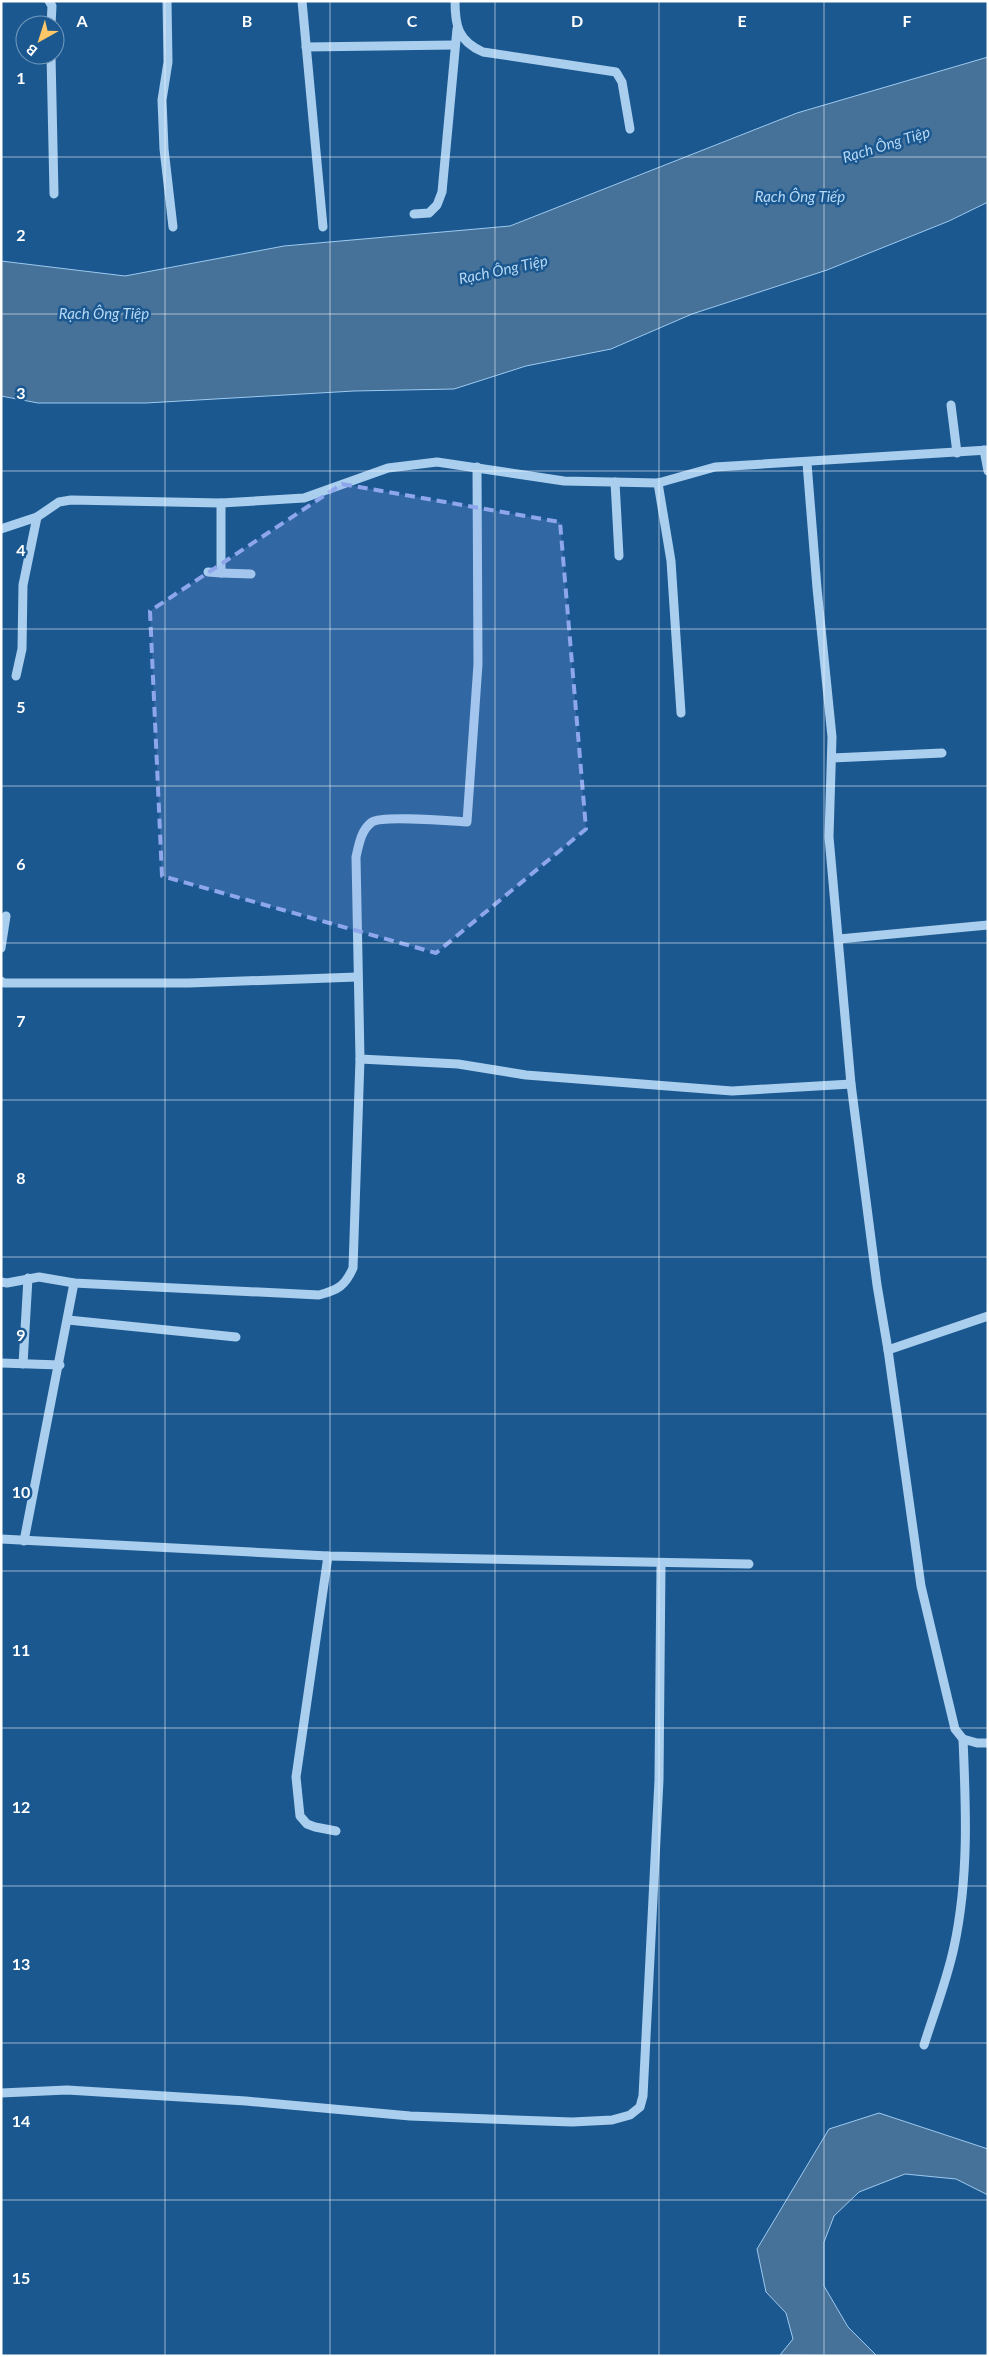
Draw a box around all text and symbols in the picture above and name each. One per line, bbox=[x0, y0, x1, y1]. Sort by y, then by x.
text: A bbox=[75, 11, 88, 30]
text: B bbox=[242, 11, 252, 30]
text: C bbox=[407, 11, 418, 30]
text: D bbox=[571, 11, 583, 30]
text: E bbox=[737, 11, 747, 30]
text: F bbox=[902, 11, 912, 30]
north arrow bbox=[15, 15, 65, 65]
text: B bbox=[23, 41, 40, 60]
text: 1 bbox=[16, 68, 26, 87]
water label: Rạch Ông Tiệp bbox=[840, 122, 932, 166]
water label: Rạch Ông Tiếp bbox=[755, 187, 845, 205]
text: 2 bbox=[16, 225, 26, 244]
water label: Rạch Ông Tiệp bbox=[457, 251, 549, 287]
water label: Rạch Ông Tiệp bbox=[59, 304, 149, 322]
text: 3 bbox=[16, 383, 26, 402]
text: 4 bbox=[16, 540, 26, 559]
text: 5 bbox=[16, 697, 26, 716]
text: 6 bbox=[16, 854, 26, 873]
text: 7 bbox=[16, 1011, 26, 1030]
text: 8 bbox=[16, 1168, 26, 1187]
text: 9 bbox=[16, 1325, 26, 1344]
text: 10 bbox=[12, 1482, 30, 1501]
text: 11 bbox=[12, 1640, 30, 1659]
text: 12 bbox=[12, 1797, 30, 1816]
text: 13 bbox=[12, 1954, 30, 1973]
text: 14 bbox=[12, 2111, 30, 2130]
text: 15 bbox=[12, 2268, 30, 2287]

